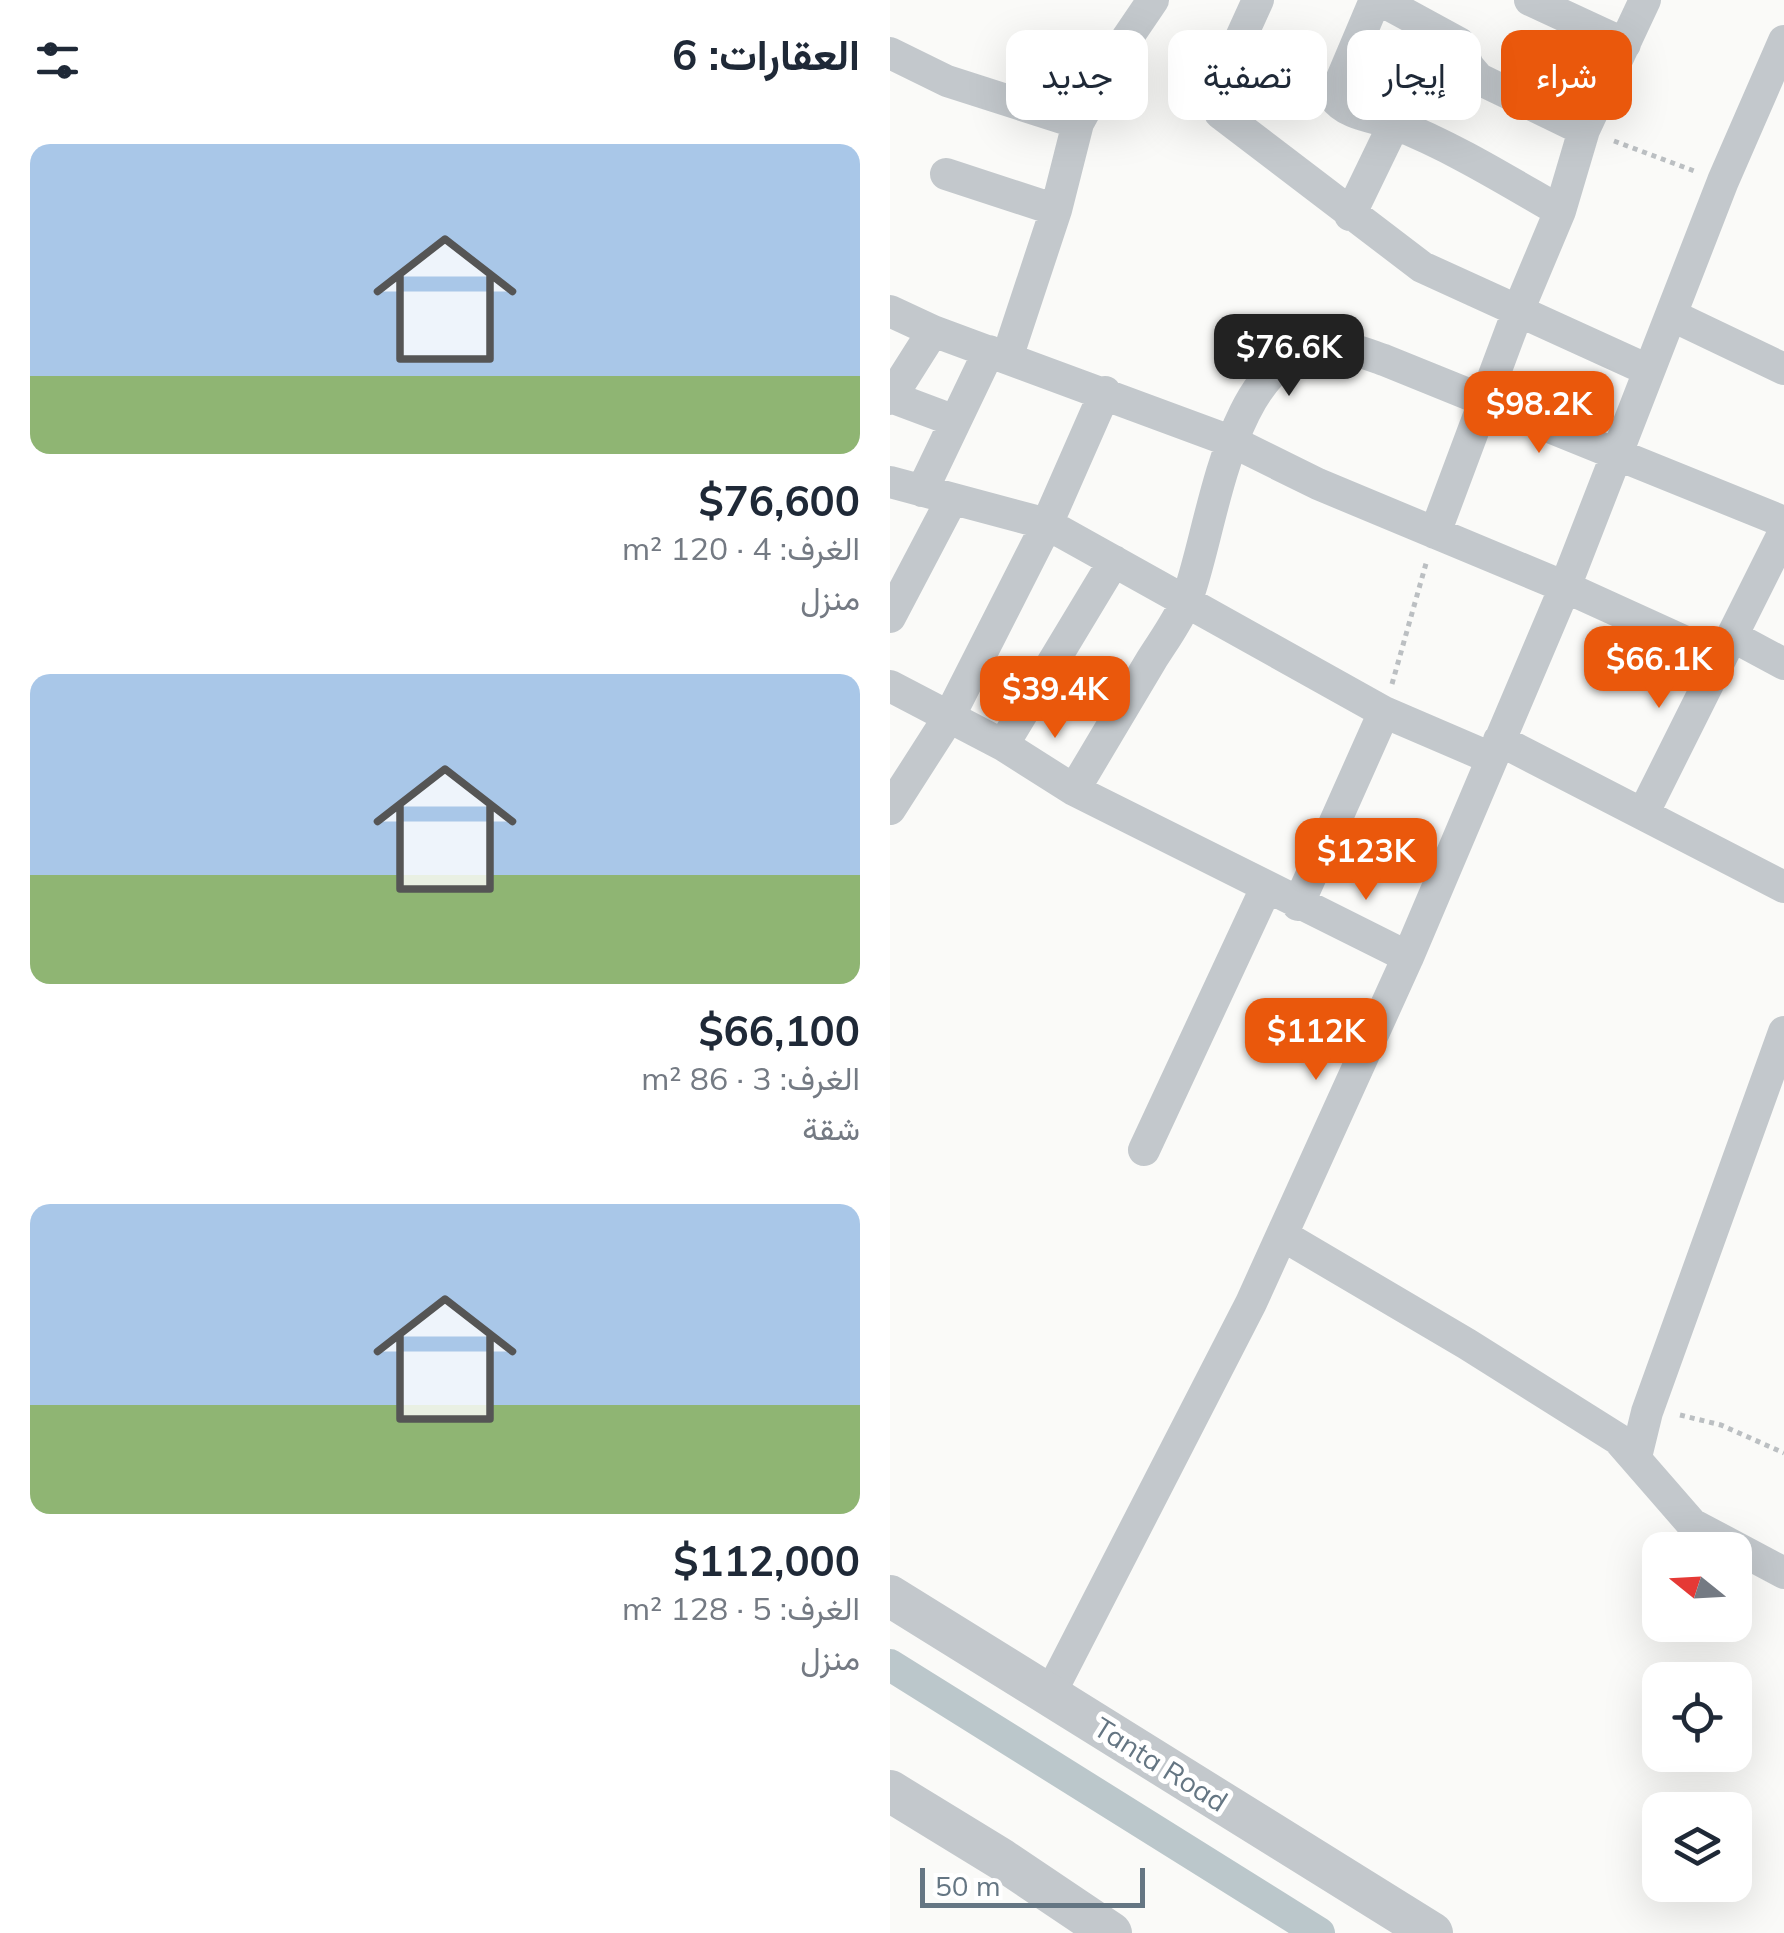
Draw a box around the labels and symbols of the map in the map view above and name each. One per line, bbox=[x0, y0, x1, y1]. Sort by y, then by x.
pin: $76.6K bbox=[1208, 314, 1370, 399]
pin: $98.2K bbox=[1458, 371, 1620, 456]
pin: $66.1K bbox=[1578, 626, 1740, 711]
pin: $39.4K bbox=[974, 656, 1136, 741]
pin: $123K bbox=[1296, 818, 1436, 903]
pin: $112K bbox=[1246, 998, 1386, 1083]
north arrow bbox=[1642, 1532, 1752, 1642]
street label: Tanta Road bbox=[1088, 1709, 1234, 1819]
scale bar bbox=[920, 1863, 1145, 1908]

